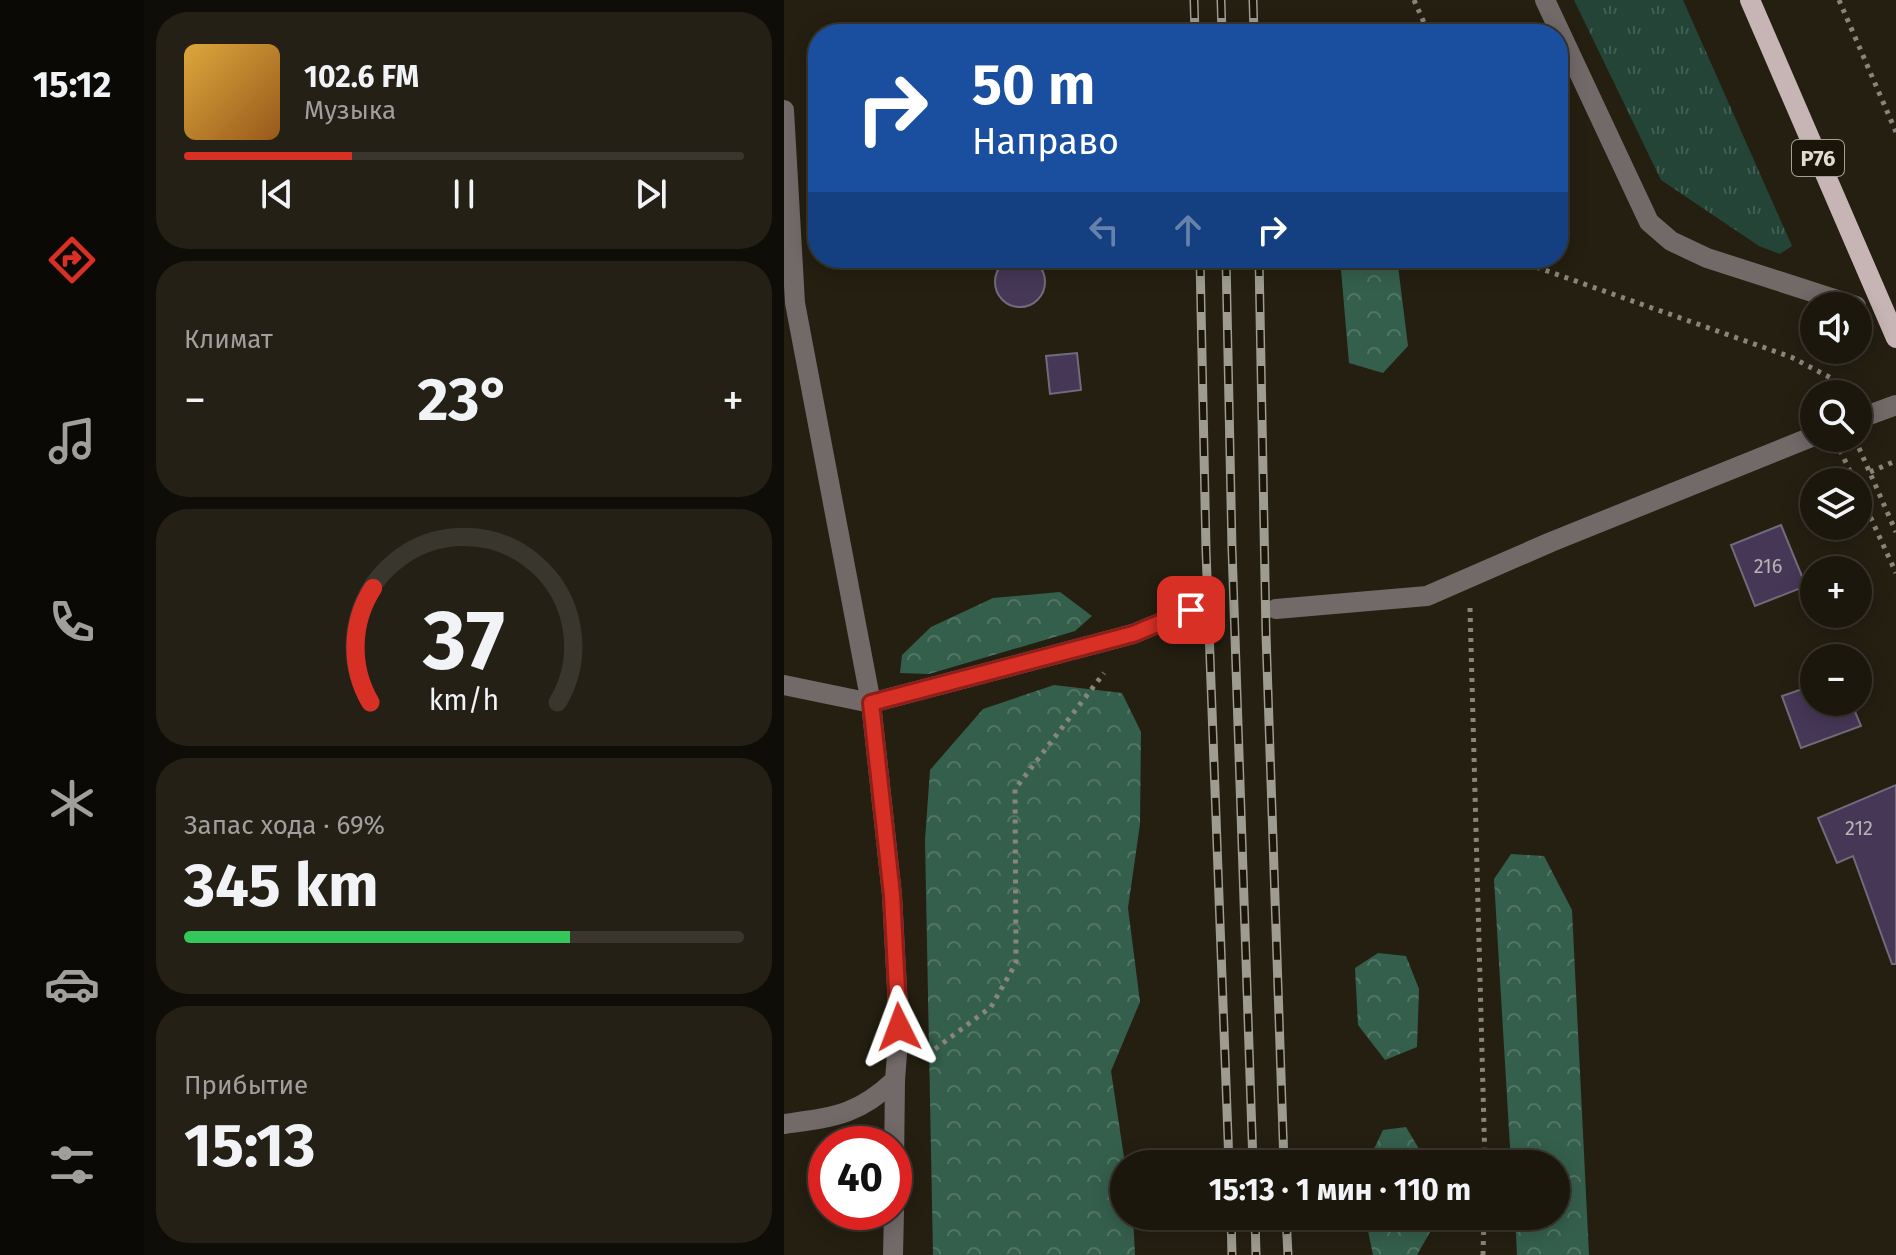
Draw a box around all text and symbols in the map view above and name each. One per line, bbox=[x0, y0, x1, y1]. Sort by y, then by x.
text: 50 m bbox=[972, 52, 1095, 119]
icon: right bbox=[840, 56, 944, 160]
text: 102.6 FM bbox=[304, 59, 419, 95]
text: 15:12 bbox=[33, 63, 111, 107]
text: Музыка bbox=[304, 95, 396, 126]
text: Направо bbox=[972, 120, 1119, 164]
road number: Р76 bbox=[1792, 140, 1844, 176]
icon: previous bbox=[255, 172, 299, 216]
icon: pause bbox=[442, 172, 486, 216]
icon: next bbox=[629, 172, 673, 216]
icon: left bbox=[1082, 208, 1126, 252]
icon: ahead bbox=[1166, 208, 1210, 252]
icon: right bbox=[1250, 208, 1294, 252]
icon: directions bbox=[44, 232, 100, 288]
map controls bbox=[1800, 292, 1872, 716]
button: sound bbox=[1800, 292, 1872, 364]
text: Климат bbox=[184, 324, 273, 355]
text: 23° bbox=[417, 364, 511, 436]
text: − bbox=[184, 374, 206, 427]
text: + bbox=[722, 374, 744, 427]
button: search bbox=[1800, 380, 1872, 452]
icon: music bbox=[44, 413, 100, 469]
button: layers bbox=[1800, 468, 1872, 540]
house number: 216 bbox=[1754, 554, 1782, 578]
button: + bbox=[1800, 556, 1872, 628]
pin bbox=[1157, 576, 1225, 644]
icon: arrive bbox=[1169, 588, 1213, 632]
text: 37 bbox=[422, 591, 505, 691]
icon: phone bbox=[44, 594, 100, 650]
button: − bbox=[1800, 644, 1872, 716]
text: km/h bbox=[429, 684, 499, 719]
icon: climate bbox=[44, 775, 100, 831]
text: Запас хода · 69% bbox=[184, 810, 385, 841]
house number: 212 bbox=[1845, 816, 1873, 840]
text: 345 km bbox=[184, 850, 379, 922]
icon: car bbox=[44, 956, 100, 1012]
position arrow bbox=[857, 985, 941, 1069]
text: Прибытие bbox=[184, 1070, 308, 1101]
text: 15:13 bbox=[184, 1110, 315, 1182]
speed limit sign: 40 bbox=[808, 1126, 912, 1230]
icon: filters bbox=[44, 1137, 100, 1193]
text: 15:13 · 1 мин · 110 m bbox=[1209, 1172, 1471, 1208]

